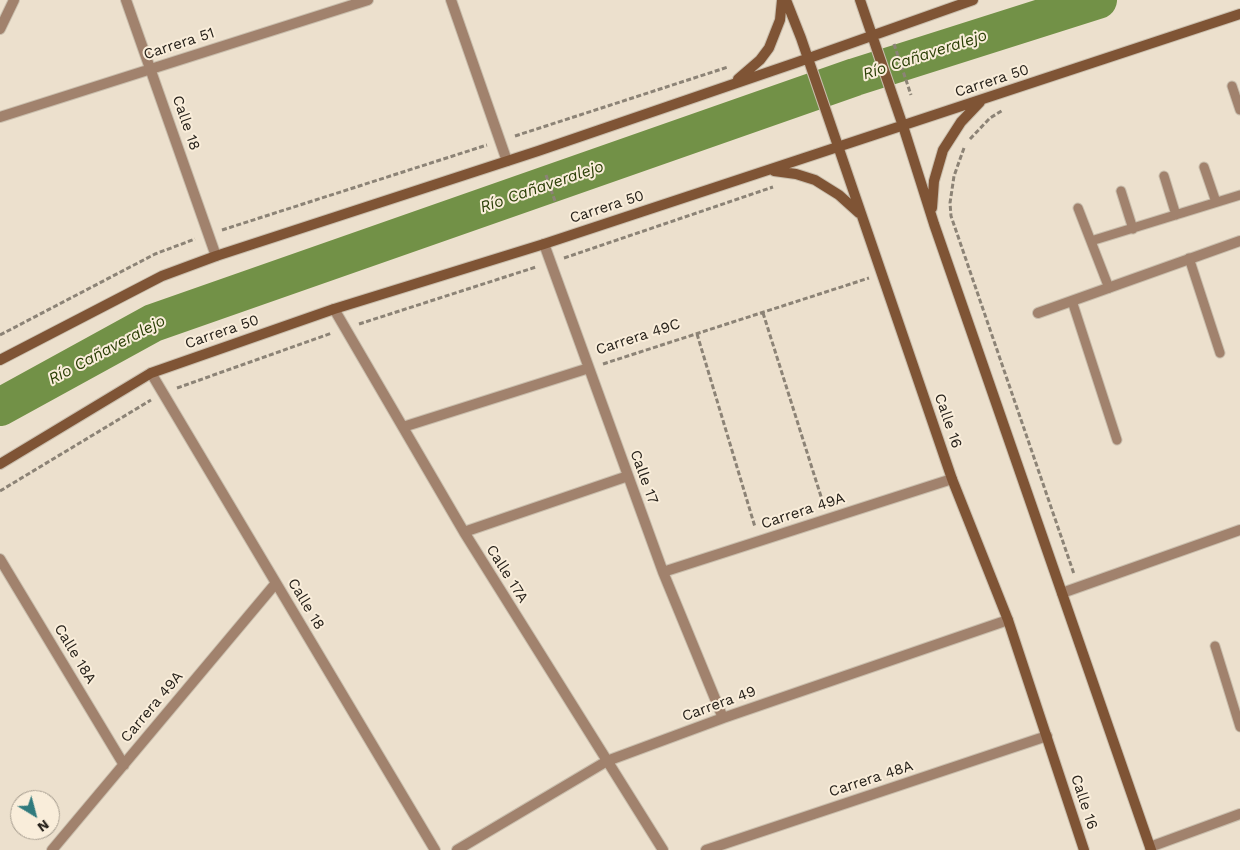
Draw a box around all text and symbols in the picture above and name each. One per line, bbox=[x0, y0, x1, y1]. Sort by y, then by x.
street label: Carrera 51 bbox=[141, 24, 217, 64]
water label: Río Cañaveralejo bbox=[860, 26, 990, 84]
street label: Carrera 50 bbox=[953, 61, 1031, 101]
street label: Calle 18 bbox=[168, 93, 204, 153]
water label: Río Cañaveralejo bbox=[478, 157, 606, 217]
street label: Carrera 50 bbox=[568, 187, 646, 227]
water label: Río Cañaveralejo bbox=[45, 311, 169, 389]
street label: Carrera 50 bbox=[183, 311, 261, 353]
street label: Carrera 49C bbox=[594, 315, 682, 359]
street label: Calle 16 bbox=[930, 391, 966, 451]
street label: Calle 17 bbox=[626, 448, 662, 506]
street label: Carrera 49A bbox=[759, 489, 847, 533]
street label: Calle 17A bbox=[482, 542, 532, 606]
street label: Calle 18 bbox=[284, 575, 328, 633]
street label: Calle 18A bbox=[50, 621, 100, 687]
street label: Carrera 49A bbox=[117, 668, 187, 746]
street label: Carrera 49 bbox=[680, 682, 758, 726]
street label: Carrera 48A bbox=[827, 757, 915, 801]
street label: Calle 16 bbox=[1067, 772, 1101, 832]
north arrow bbox=[10, 790, 60, 840]
text: N bbox=[34, 817, 52, 836]

